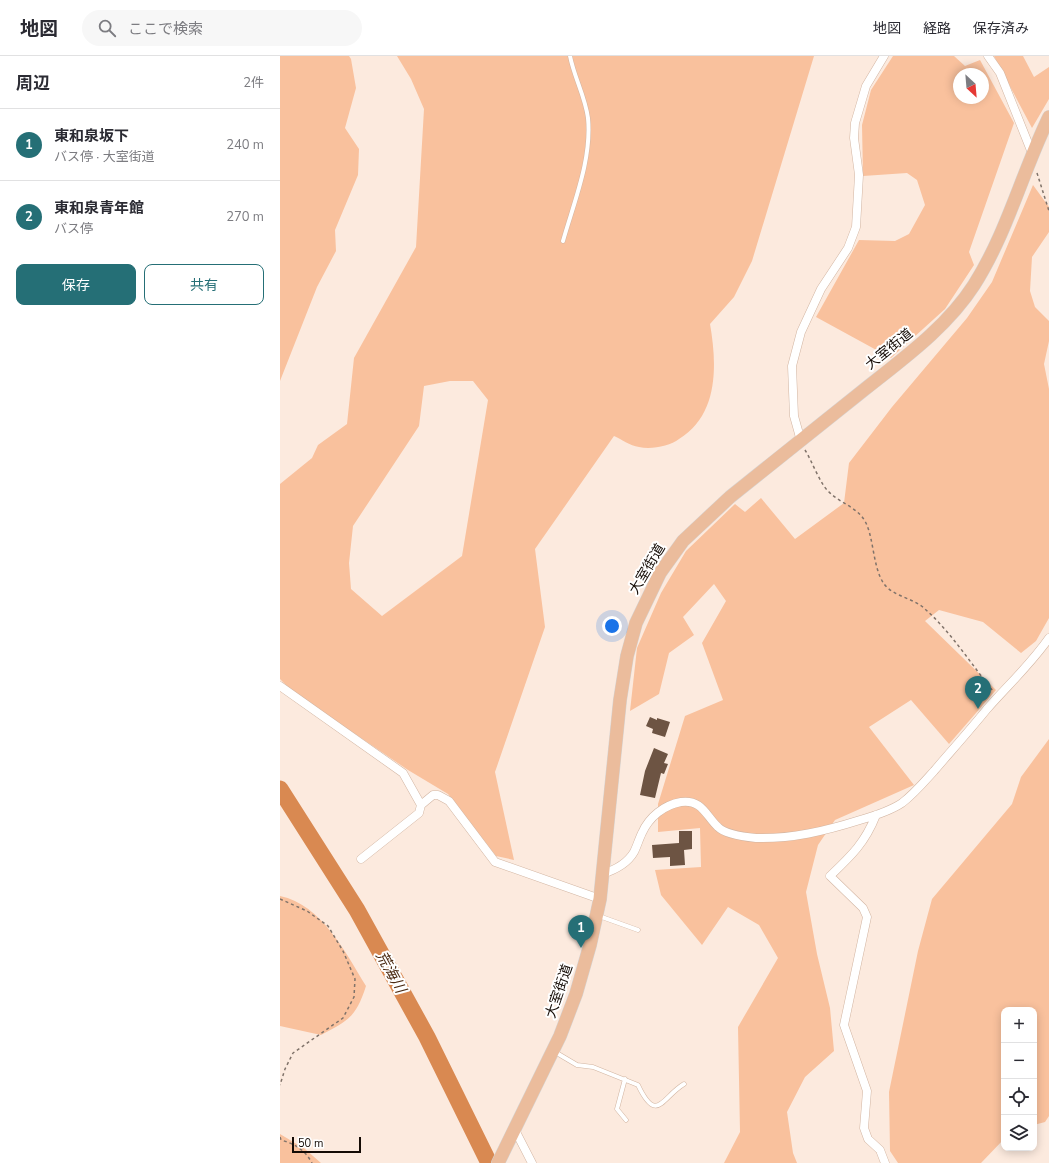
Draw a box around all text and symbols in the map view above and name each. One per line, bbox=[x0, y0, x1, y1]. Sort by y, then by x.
search box bbox=[82, 10, 362, 46]
text: 地図 bbox=[20, 16, 58, 42]
icon: search bbox=[96, 17, 118, 39]
text: ここで検索 bbox=[128, 19, 203, 39]
text: 地図 bbox=[873, 19, 901, 38]
text: 経路 bbox=[923, 19, 951, 38]
text: 保存済み bbox=[973, 19, 1029, 38]
north arrow bbox=[953, 68, 989, 104]
text: 周辺 bbox=[16, 72, 50, 95]
text: 2件 bbox=[243, 74, 264, 92]
text: 東和泉坂下 bbox=[54, 126, 129, 146]
text: 1 bbox=[25, 136, 33, 154]
text: 240 m bbox=[226, 136, 264, 154]
text: バス停 · 大室街道 bbox=[54, 148, 155, 166]
text: 東和泉青年館 bbox=[54, 198, 144, 218]
text: 2 bbox=[25, 208, 33, 226]
text: 270 m bbox=[226, 208, 264, 226]
text: バス停 bbox=[54, 220, 93, 238]
button: 保存 bbox=[16, 264, 136, 305]
button: 共有 bbox=[144, 264, 264, 305]
street label: 大室街道 bbox=[861, 324, 917, 374]
street label: 大室街道 bbox=[624, 540, 670, 598]
your location bbox=[602, 616, 622, 636]
pin: 2 bbox=[965, 676, 991, 709]
pin: 1 bbox=[568, 915, 594, 948]
water label: 荒海川 bbox=[371, 947, 412, 998]
street label: 大室街道 bbox=[541, 961, 577, 1021]
map controls bbox=[1001, 1007, 1037, 1151]
button: + bbox=[1001, 1007, 1037, 1043]
button: − bbox=[1001, 1043, 1037, 1079]
button: locate bbox=[1001, 1079, 1037, 1115]
button: layers bbox=[1001, 1115, 1037, 1151]
scale bar bbox=[292, 1135, 361, 1154]
text: 50 m bbox=[298, 1136, 323, 1151]

